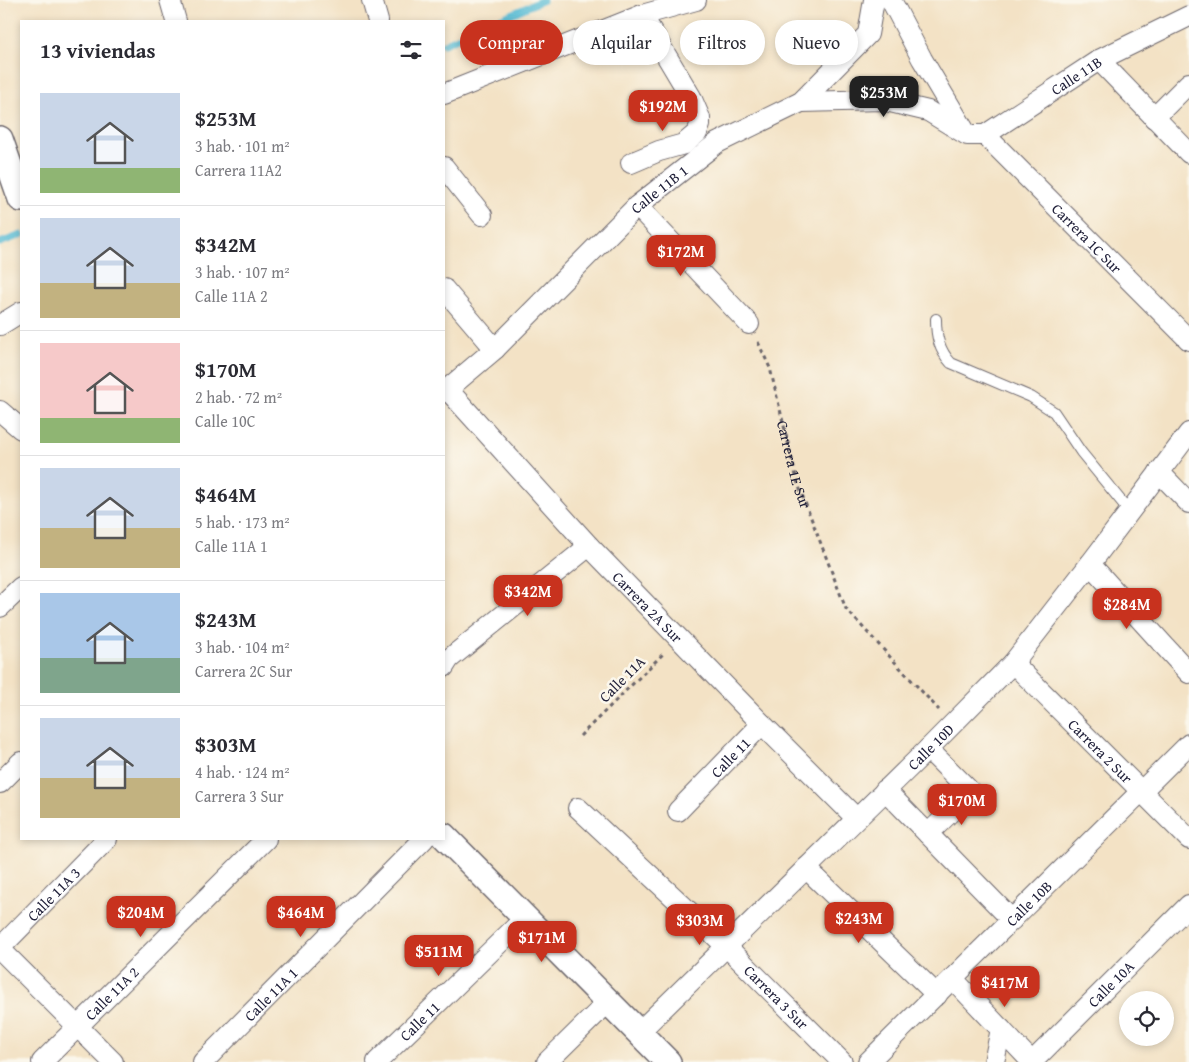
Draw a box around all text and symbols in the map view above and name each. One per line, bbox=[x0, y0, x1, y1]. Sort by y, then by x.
chip: Comprar bbox=[460, 20, 563, 65]
chip: Alquilar bbox=[573, 20, 670, 65]
chip: Filtros bbox=[680, 20, 765, 65]
chip: Nuevo bbox=[775, 20, 858, 65]
text: 13 viviendas bbox=[40, 35, 156, 66]
icon: filters bbox=[397, 36, 425, 64]
street label: Calle 11B bbox=[1046, 51, 1106, 100]
pin: $253M bbox=[849, 76, 919, 118]
text: $253M bbox=[861, 80, 907, 104]
pin: $192M bbox=[628, 90, 698, 132]
text: $192M bbox=[640, 94, 686, 118]
text: $253M bbox=[195, 103, 257, 134]
icon: home bbox=[80, 113, 140, 173]
text: 3 hab. · 101 m² bbox=[195, 134, 290, 158]
text: Carrera 11A2 bbox=[195, 158, 282, 182]
street label: Calle 11B 1 bbox=[625, 160, 692, 218]
street label: Carrera 1C Sur bbox=[1048, 198, 1127, 278]
text: $342M bbox=[195, 229, 257, 260]
pin: $172M bbox=[646, 234, 716, 277]
icon: home bbox=[80, 238, 140, 298]
text: $172M bbox=[658, 239, 704, 263]
text: 3 hab. · 107 m² bbox=[195, 260, 290, 284]
text: Calle 11A 2 bbox=[195, 284, 268, 308]
text: $170M bbox=[195, 354, 257, 385]
icon: home bbox=[80, 363, 140, 423]
text: 2 hab. · 72 m² bbox=[195, 385, 282, 409]
text: Calle 10C bbox=[195, 409, 255, 433]
street label: Carrera 1E Sur bbox=[772, 418, 817, 511]
text: $464M bbox=[195, 479, 257, 510]
icon: home bbox=[80, 488, 140, 548]
text: 5 hab. · 173 m² bbox=[195, 510, 290, 534]
text: Calle 11A 1 bbox=[195, 534, 268, 558]
street label: Carrera 2A Sur bbox=[608, 566, 688, 647]
pin: $342M bbox=[493, 574, 563, 617]
text: $342M bbox=[505, 579, 551, 603]
pin: $284M bbox=[1092, 588, 1162, 630]
text: $284M bbox=[1104, 592, 1150, 616]
text: $243M bbox=[195, 604, 257, 635]
icon: home bbox=[80, 613, 140, 673]
text: 3 hab. · 104 m² bbox=[195, 635, 290, 659]
street label: Calle 11A bbox=[594, 651, 650, 707]
text: Carrera 2C Sur bbox=[195, 659, 292, 683]
street label: Carrera 2 Sur bbox=[1064, 714, 1137, 787]
street label: Calle 10D bbox=[903, 719, 958, 774]
text: $303M bbox=[195, 729, 257, 760]
street label: Calle 11 bbox=[706, 732, 754, 782]
icon: home bbox=[80, 738, 140, 798]
text: 4 hab. · 124 m² bbox=[195, 760, 290, 784]
text: Carrera 3 Sur bbox=[195, 784, 284, 808]
pin: $170M bbox=[927, 784, 997, 826]
text: $170M bbox=[939, 788, 985, 812]
street label: Calle 11A 3 bbox=[22, 862, 85, 925]
street label: Calle 10B bbox=[1001, 875, 1056, 930]
pin: $204M bbox=[106, 896, 176, 938]
pin: $464M bbox=[266, 896, 336, 938]
text: $204M bbox=[118, 900, 164, 924]
text: $464M bbox=[278, 900, 324, 924]
pin: $243M bbox=[824, 902, 894, 944]
pin: $303M bbox=[665, 904, 735, 946]
text: $243M bbox=[836, 906, 882, 930]
text: $303M bbox=[677, 908, 723, 932]
pin: $171M bbox=[507, 920, 577, 963]
text: $171M bbox=[519, 925, 565, 949]
pin: $511M bbox=[404, 934, 474, 977]
text: $511M bbox=[416, 939, 462, 963]
street label: Calle 10A bbox=[1083, 956, 1138, 1011]
street label: Carrera 3 Sur bbox=[740, 960, 813, 1033]
street label: Calle 11A 2 bbox=[80, 961, 143, 1024]
street label: Calle 11A 1 bbox=[239, 962, 302, 1025]
pin: $417M bbox=[970, 966, 1040, 1008]
text: $417M bbox=[982, 970, 1028, 994]
map controls bbox=[1119, 991, 1174, 1046]
button: locate bbox=[1119, 991, 1174, 1046]
street label: Calle 11 bbox=[395, 996, 444, 1045]

